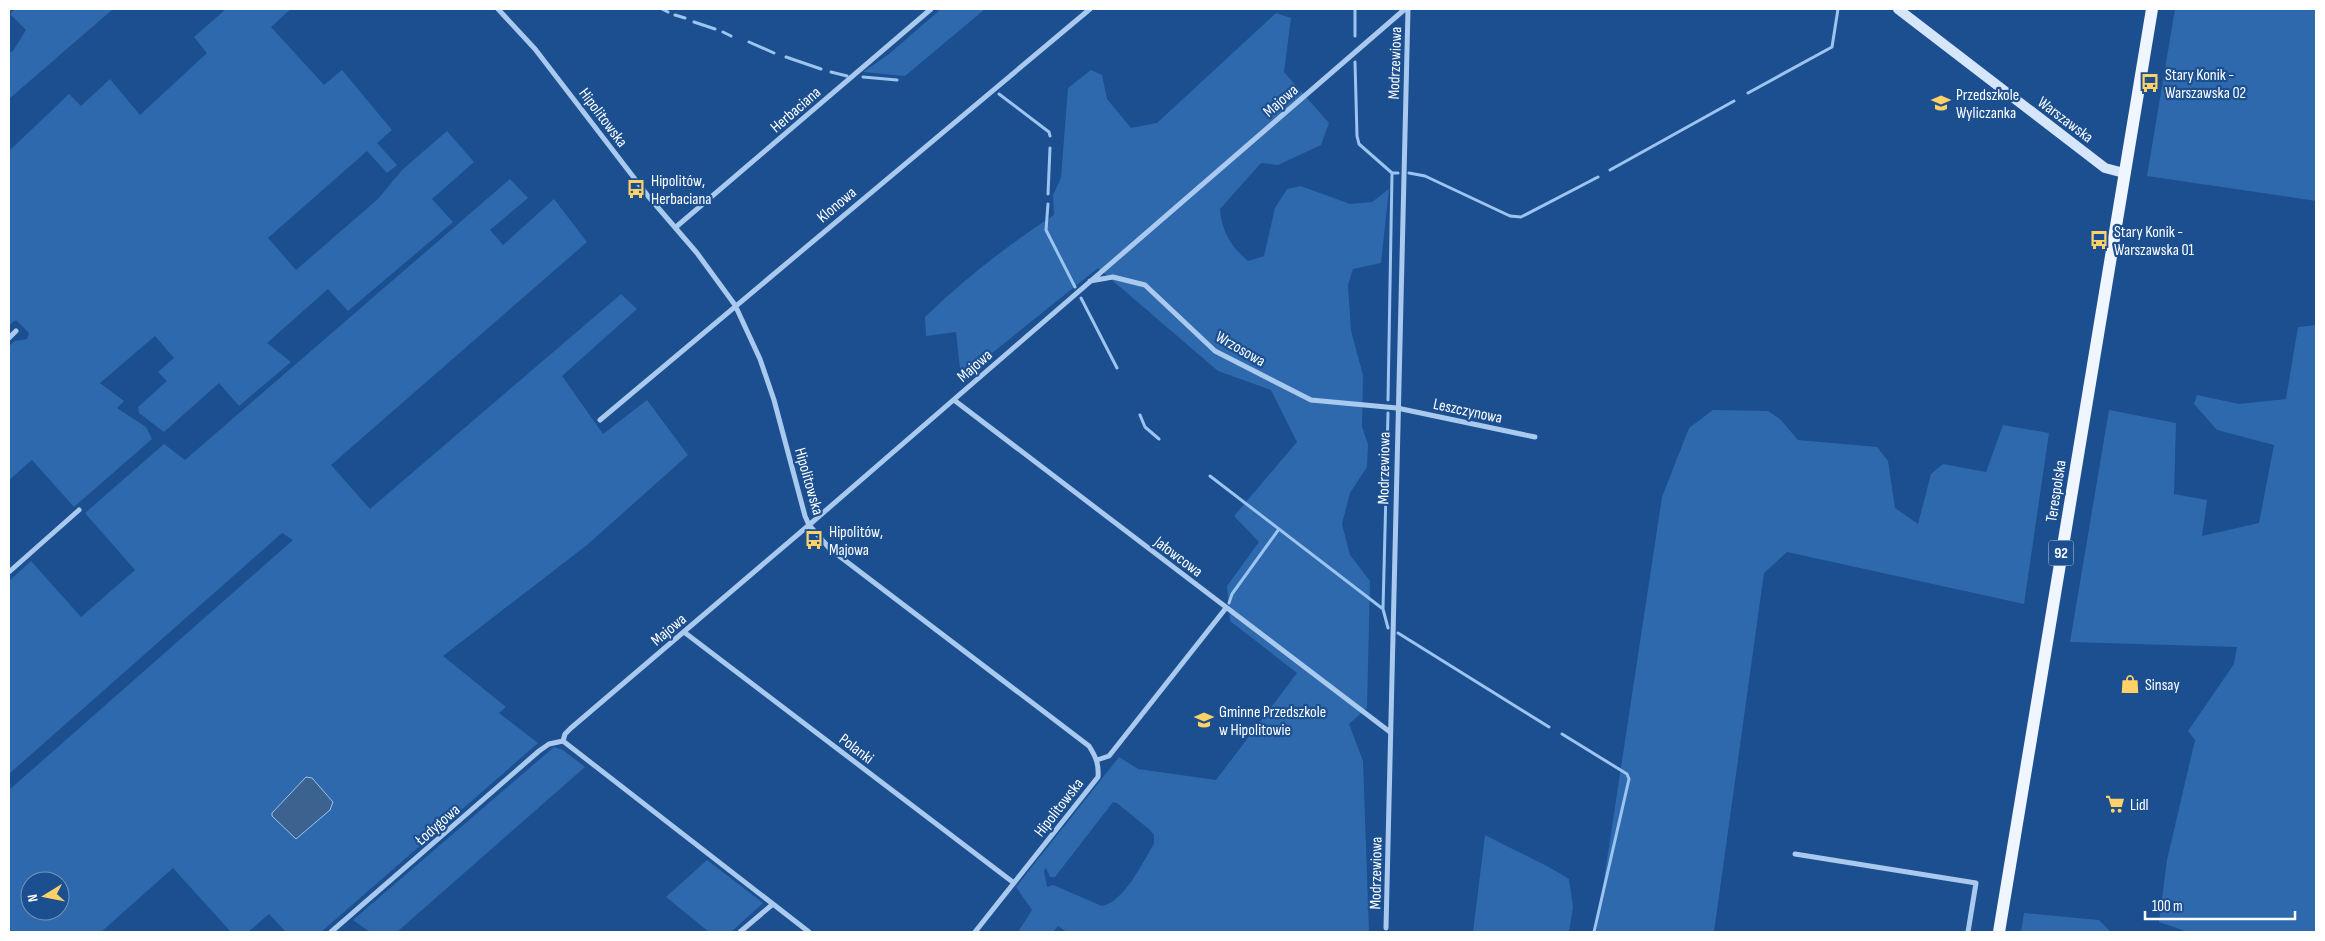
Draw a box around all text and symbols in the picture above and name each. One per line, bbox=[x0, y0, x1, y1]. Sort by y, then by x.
street label: Modrzewiowa bbox=[1385, 26, 1406, 100]
place label: Stary Konik - Warszawska 02 bbox=[2165, 66, 2246, 103]
bus stop icon: Stary Konik - Warszawska 02 bbox=[2139, 72, 2161, 94]
street label: Majowa bbox=[1260, 81, 1302, 121]
street label: Herbaciana bbox=[767, 83, 825, 137]
street label: Hipolitowska bbox=[574, 85, 631, 151]
place label: Przedszkole Wyliczanka bbox=[1956, 86, 2019, 123]
school or university icon: Przedszkole Wyliczanka bbox=[1930, 92, 1952, 114]
street label: Warszawska bbox=[2033, 93, 2097, 147]
place label: Hipolitów, Herbaciana bbox=[651, 172, 711, 209]
bus stop icon: Hipolitów, Herbaciana bbox=[625, 178, 647, 200]
street label: Klonowa bbox=[814, 183, 860, 227]
place label: Stary Konik - Warszawska 01 bbox=[2114, 223, 2195, 260]
bus stop icon: Stary Konik - Warszawska 01 bbox=[2088, 229, 2110, 251]
street label: Wrzosowa bbox=[1212, 328, 1268, 371]
street label: Majowa bbox=[954, 346, 996, 386]
street label: Leszczynowa bbox=[1432, 395, 1504, 428]
street label: Modrzewiowa bbox=[1374, 431, 1395, 505]
street label: Hipolitowska bbox=[790, 446, 827, 517]
street label: Terespolska bbox=[2042, 459, 2071, 524]
place label: Hipolitów, Majowa bbox=[829, 523, 883, 560]
bus stop icon: Hipolitów, Majowa bbox=[803, 529, 825, 551]
street label: Jałowcowa bbox=[1149, 532, 1206, 582]
road number: 92 bbox=[2048, 540, 2074, 566]
street label: Majowa bbox=[648, 610, 690, 650]
shop icon: Sinsay bbox=[2119, 673, 2141, 695]
place label: Sinsay bbox=[2145, 676, 2180, 695]
place label: Gminne Przedszkole w Hipolitowie bbox=[1219, 703, 1326, 740]
school or university icon: Gminne Przedszkole w Hipolitowie bbox=[1193, 709, 1215, 731]
street label: Polanki bbox=[835, 730, 877, 768]
street label: Hipolitowska bbox=[1030, 775, 1088, 841]
supermarket icon: Lidl bbox=[2104, 793, 2126, 815]
place label: Lidl bbox=[2130, 796, 2149, 815]
street label: Łodygowa bbox=[411, 801, 464, 850]
street label: Modrzewiowa bbox=[1366, 836, 1387, 910]
north arrow bbox=[20, 871, 70, 921]
scale bar bbox=[2145, 888, 2295, 920]
text: N bbox=[24, 893, 42, 903]
text: 100 m bbox=[2152, 897, 2183, 916]

